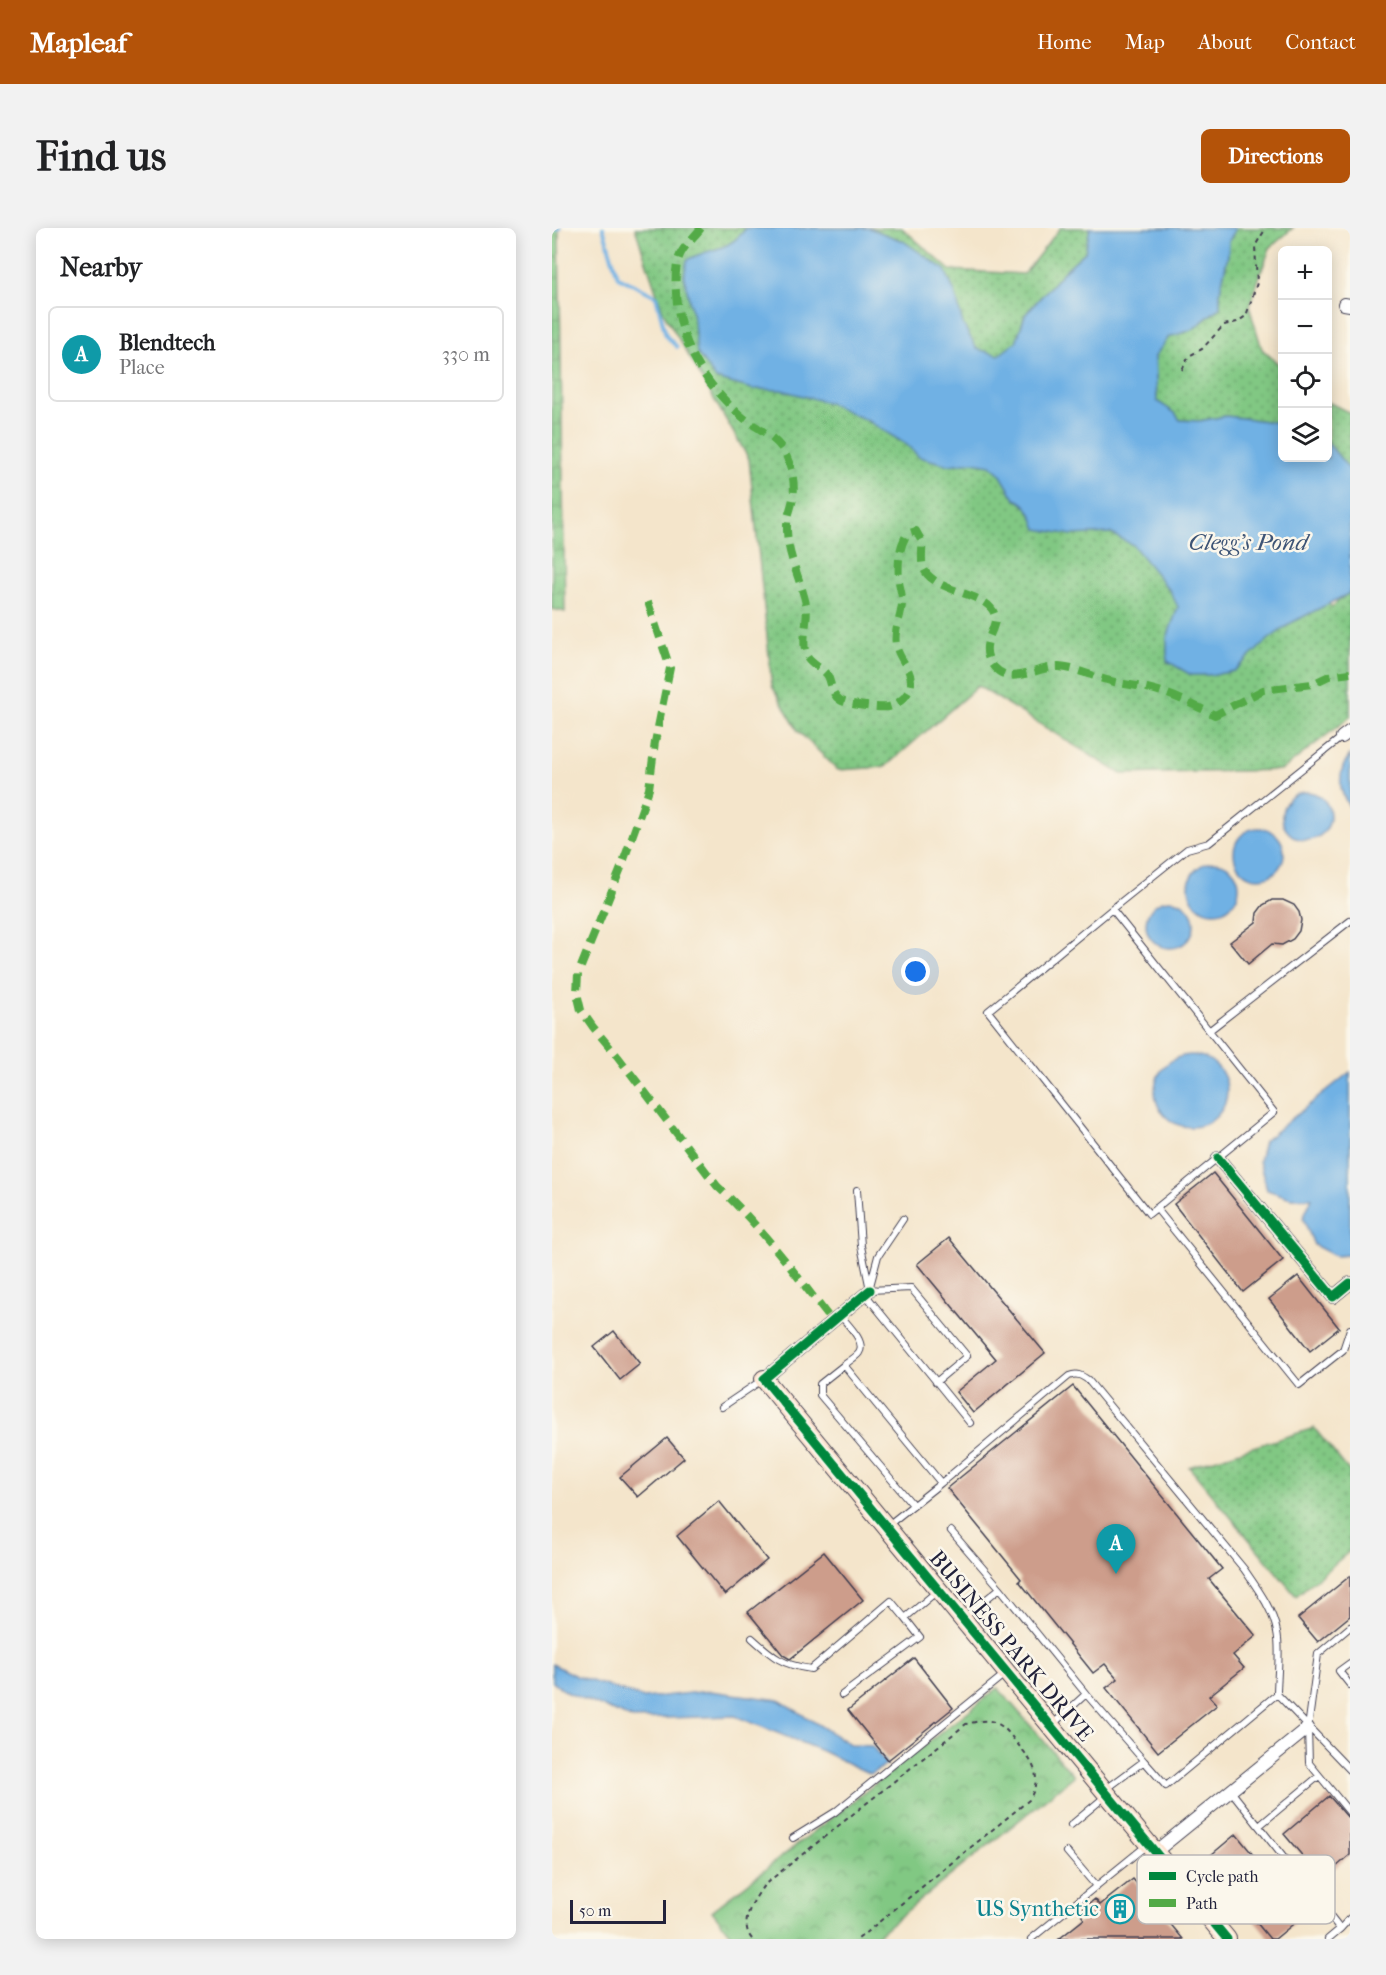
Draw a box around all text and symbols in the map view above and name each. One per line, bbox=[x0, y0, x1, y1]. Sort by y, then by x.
text: Mapleaf bbox=[30, 26, 127, 59]
text: Home bbox=[1037, 30, 1092, 54]
text: Map bbox=[1125, 30, 1165, 54]
text: About bbox=[1198, 30, 1252, 54]
text: Contact bbox=[1285, 30, 1356, 54]
button: Directions bbox=[1201, 129, 1350, 183]
text: Find us bbox=[36, 132, 166, 181]
map controls bbox=[1278, 246, 1332, 462]
button: + bbox=[1278, 246, 1332, 300]
text: Nearby bbox=[60, 252, 142, 283]
button: − bbox=[1278, 300, 1332, 354]
text: Blendtech bbox=[119, 330, 215, 356]
text: A bbox=[75, 343, 88, 366]
text: 330 m bbox=[442, 343, 490, 366]
button: locate bbox=[1278, 354, 1332, 408]
text: Place bbox=[119, 356, 165, 379]
button: layers bbox=[1278, 408, 1332, 462]
water label: Clegg's Pond bbox=[1188, 528, 1310, 556]
your location bbox=[901, 957, 930, 986]
pin: A bbox=[1096, 1524, 1136, 1574]
street label: BUSINESS PARK DRIVE bbox=[924, 1545, 1098, 1747]
legend bbox=[1137, 1855, 1335, 1924]
text: Cycle path bbox=[1186, 1867, 1258, 1886]
building icon: US Synthetic bbox=[1104, 1893, 1136, 1925]
text: Path bbox=[1186, 1894, 1218, 1913]
place label: US Synthetic bbox=[976, 1896, 1099, 1922]
scale bar bbox=[570, 1897, 666, 1924]
text: 50 m bbox=[579, 1901, 611, 1920]

